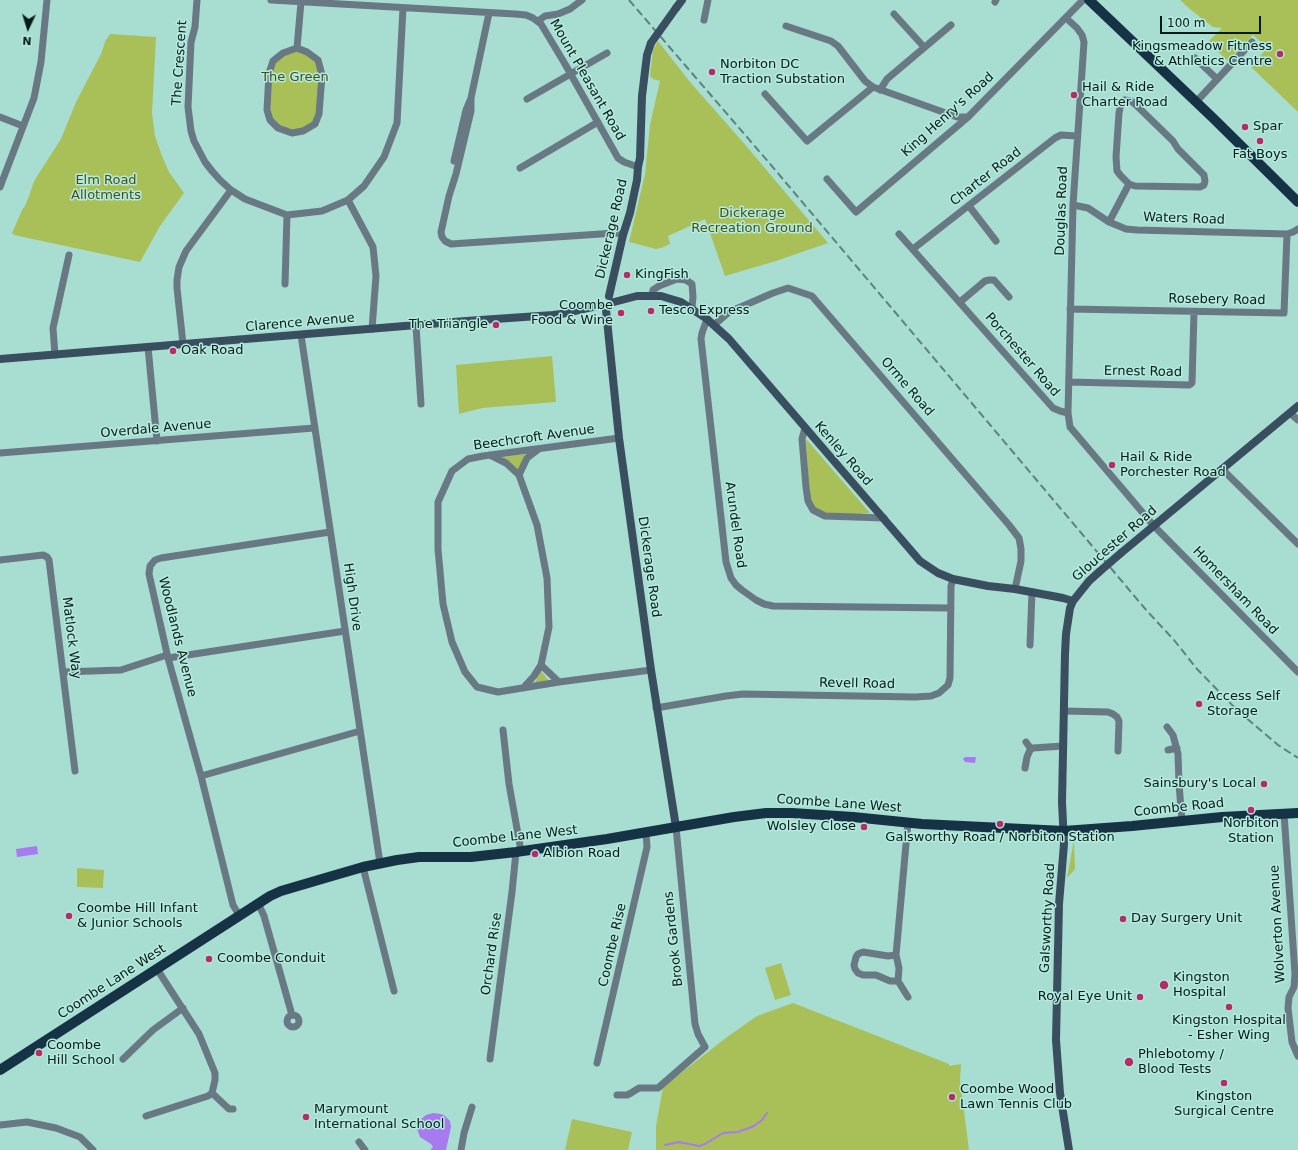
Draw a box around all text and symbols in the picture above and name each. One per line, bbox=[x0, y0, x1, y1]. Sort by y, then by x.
north arrow bbox=[8, 8, 48, 48]
scale bar bbox=[1162, 8, 1263, 34]
text: 100 m bbox=[1167, 16, 1205, 30]
street label: Mount Pleasant Road bbox=[546, 17, 628, 143]
street label: The Crescent bbox=[169, 20, 191, 106]
text: N bbox=[22, 34, 32, 47]
place label: Kingsmeadow Fitness & Athletics Centre bbox=[1132, 39, 1272, 70]
marker: Kingsmeadow Fitness & Athletics Centre bbox=[1275, 49, 1285, 59]
place label: Norbiton DC Traction Substation bbox=[720, 57, 845, 88]
marker: Norbiton DC Traction Substation bbox=[707, 67, 717, 77]
street label: King Henry's Road bbox=[899, 69, 997, 161]
park label: The Green bbox=[261, 70, 329, 86]
place label: Hail & Ride Charter Road bbox=[1082, 80, 1168, 111]
marker: Hail & Ride Charter Road bbox=[1069, 90, 1079, 100]
place label: Spar bbox=[1253, 119, 1283, 135]
marker: Spar bbox=[1240, 122, 1250, 132]
marker: Fat Boys bbox=[1255, 136, 1265, 146]
street label: Charter Road bbox=[947, 144, 1025, 210]
place label: Fat Boys bbox=[1233, 147, 1287, 163]
street label: Douglas Road bbox=[1053, 166, 1071, 256]
park label: Elm Road Allotments bbox=[71, 173, 141, 204]
street label: Dickerage Road bbox=[593, 177, 631, 281]
park label: Dickerage Recreation Ground bbox=[691, 206, 813, 237]
street label: Waters Road bbox=[1143, 210, 1225, 228]
place label: KingFish bbox=[635, 267, 689, 283]
marker: KingFish bbox=[622, 270, 632, 280]
street label: Rosebery Road bbox=[1168, 291, 1266, 309]
place label: Coombe Food & Wine bbox=[531, 298, 613, 329]
place label: Tesco Express bbox=[659, 303, 749, 319]
marker: Tesco Express bbox=[646, 306, 656, 316]
marker: Coombe Food & Wine bbox=[616, 308, 626, 318]
street label: Clarence Avenue bbox=[245, 310, 355, 336]
street label: Porchester Road bbox=[981, 310, 1063, 400]
place label: The Triangle bbox=[409, 317, 488, 333]
marker: The Triangle bbox=[491, 320, 501, 330]
place label: Oak Road bbox=[181, 343, 243, 359]
marker: Oak Road bbox=[168, 346, 178, 356]
street label: Orme Road bbox=[877, 354, 937, 420]
street label: Ernest Road bbox=[1104, 364, 1182, 380]
street label: Overdale Avenue bbox=[100, 416, 212, 442]
street label: Kenley Road bbox=[811, 419, 875, 489]
street label: Beechcroft Avenue bbox=[472, 422, 596, 454]
place label: Hail & Ride Porchester Road bbox=[1120, 450, 1226, 481]
marker: Hail & Ride Porchester Road bbox=[1107, 460, 1117, 470]
street label: Arundel Road bbox=[721, 481, 749, 569]
street label: Gloucester Road bbox=[1070, 503, 1160, 585]
street label: Dickerage Road bbox=[634, 515, 664, 619]
street label: Homersham Road bbox=[1189, 544, 1281, 638]
street label: High Drive bbox=[339, 562, 365, 632]
street label: Woodlands Avenue bbox=[154, 575, 200, 699]
street label: Matlock Way bbox=[58, 596, 84, 680]
street label: Revell Road bbox=[819, 676, 895, 692]
place label: Access Self Storage bbox=[1207, 689, 1280, 720]
marker: Access Self Storage bbox=[1194, 699, 1204, 709]
place label: Sainsbury's Local bbox=[1143, 776, 1256, 792]
marker: Sainsbury's Local bbox=[1259, 779, 1269, 789]
street label: Coombe Lane West bbox=[776, 792, 902, 816]
street label: Coombe Road bbox=[1133, 796, 1225, 820]
marker: Norbiton Station bbox=[1246, 805, 1256, 815]
place label: Norbiton Station bbox=[1223, 816, 1279, 847]
place label: Wolsley Close bbox=[767, 819, 856, 835]
marker: Galsworthy Road / Norbiton Station bbox=[995, 819, 1005, 829]
marker: Wolsley Close bbox=[859, 822, 869, 832]
street label: Coombe Lane West bbox=[452, 823, 578, 851]
place label: Galsworthy Road / Norbiton Station bbox=[885, 830, 1115, 846]
place label: Albion Road bbox=[543, 846, 620, 862]
marker: Albion Road bbox=[530, 849, 540, 859]
street label: Galsworthy Road bbox=[1037, 863, 1059, 973]
street label: Wolverton Avenue bbox=[1267, 864, 1289, 984]
street label: Brook Gardens bbox=[661, 890, 687, 988]
place label: Coombe Hill Infant & Junior Schools bbox=[77, 901, 198, 932]
street label: Coombe Rise bbox=[596, 902, 630, 988]
marker: Coombe Hill Infant & Junior Schools bbox=[64, 911, 74, 921]
place label: Day Surgery Unit bbox=[1131, 911, 1242, 927]
street label: Orchard Rise bbox=[478, 912, 506, 996]
marker: Day Surgery Unit bbox=[1118, 914, 1128, 924]
street label: Coombe Lane West bbox=[55, 941, 169, 1023]
place label: Coombe Conduit bbox=[217, 951, 326, 967]
marker: Coombe Conduit bbox=[204, 954, 214, 964]
place label: Kingston Hospital bbox=[1173, 970, 1230, 1001]
marker: Kingston Hospital bbox=[1158, 979, 1170, 991]
place label: Royal Eye Unit bbox=[1038, 989, 1132, 1005]
marker: Royal Eye Unit bbox=[1135, 992, 1145, 1002]
marker: Kingston Hospital - Esher Wing bbox=[1224, 1002, 1234, 1012]
place label: Kingston Hospital - Esher Wing bbox=[1172, 1013, 1286, 1044]
place label: Coombe Hill School bbox=[47, 1038, 115, 1069]
place label: Phlebotomy / Blood Tests bbox=[1138, 1047, 1224, 1078]
marker: Coombe Hill School bbox=[34, 1048, 44, 1058]
marker: Phlebotomy / Blood Tests bbox=[1123, 1056, 1135, 1068]
marker: Kingston Surgical Centre bbox=[1219, 1078, 1229, 1088]
place label: Coombe Wood Lawn Tennis Club bbox=[960, 1082, 1072, 1113]
place label: Kingston Surgical Centre bbox=[1174, 1089, 1274, 1120]
marker: Coombe Wood Lawn Tennis Club bbox=[947, 1092, 957, 1102]
place label: Marymount International School bbox=[314, 1102, 444, 1133]
marker: Marymount International School bbox=[301, 1112, 311, 1122]

